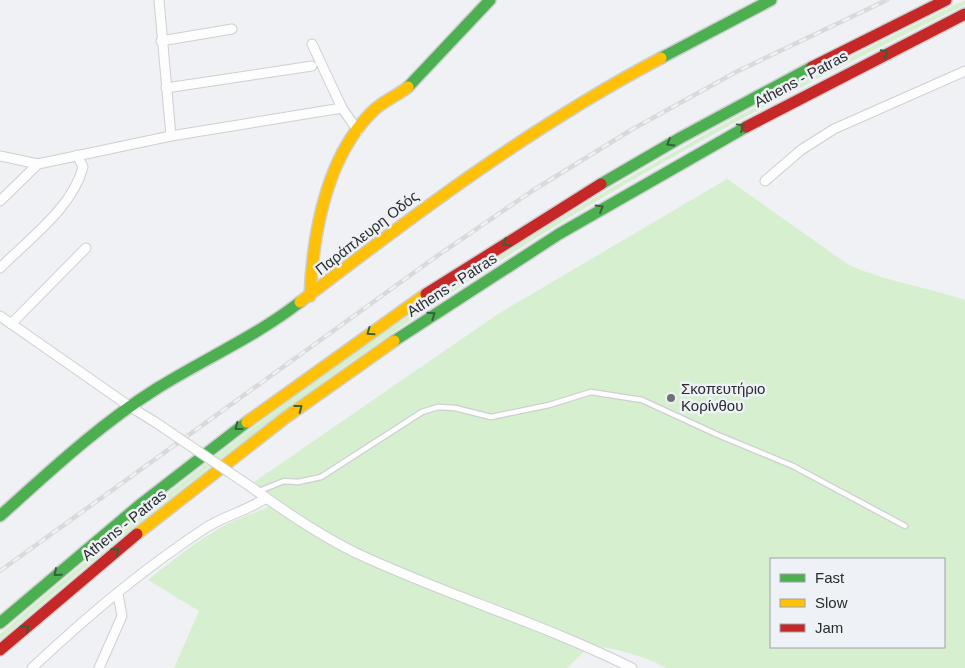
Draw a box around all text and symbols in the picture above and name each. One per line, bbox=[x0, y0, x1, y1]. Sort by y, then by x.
street label: Athens - Patras bbox=[751, 47, 850, 110]
one-way arrow bbox=[880, 49, 889, 59]
one-way arrow bbox=[736, 124, 745, 134]
one-way arrow bbox=[667, 137, 676, 147]
street label: Παράπλευρη Οδός bbox=[312, 187, 422, 278]
one-way arrow bbox=[595, 205, 604, 215]
one-way arrow bbox=[502, 236, 511, 246]
street label: Athens - Patras bbox=[404, 249, 500, 320]
one-way arrow bbox=[427, 312, 436, 321]
one-way arrow bbox=[366, 326, 376, 335]
place label: Σκοπευτήριο Κορίνθου bbox=[681, 380, 765, 414]
marker: Σκοπευτήριο Κορίνθου bbox=[665, 392, 677, 404]
one-way arrow bbox=[293, 405, 303, 414]
one-way arrow bbox=[235, 422, 244, 430]
street label: Athens - Patras bbox=[78, 485, 169, 564]
one-way arrow bbox=[110, 548, 119, 556]
legend bbox=[770, 558, 945, 648]
one-way arrow bbox=[54, 567, 63, 576]
text: Fast bbox=[815, 569, 845, 586]
text: Slow bbox=[815, 594, 848, 611]
text: Jam bbox=[815, 619, 843, 636]
one-way arrow bbox=[20, 625, 29, 633]

